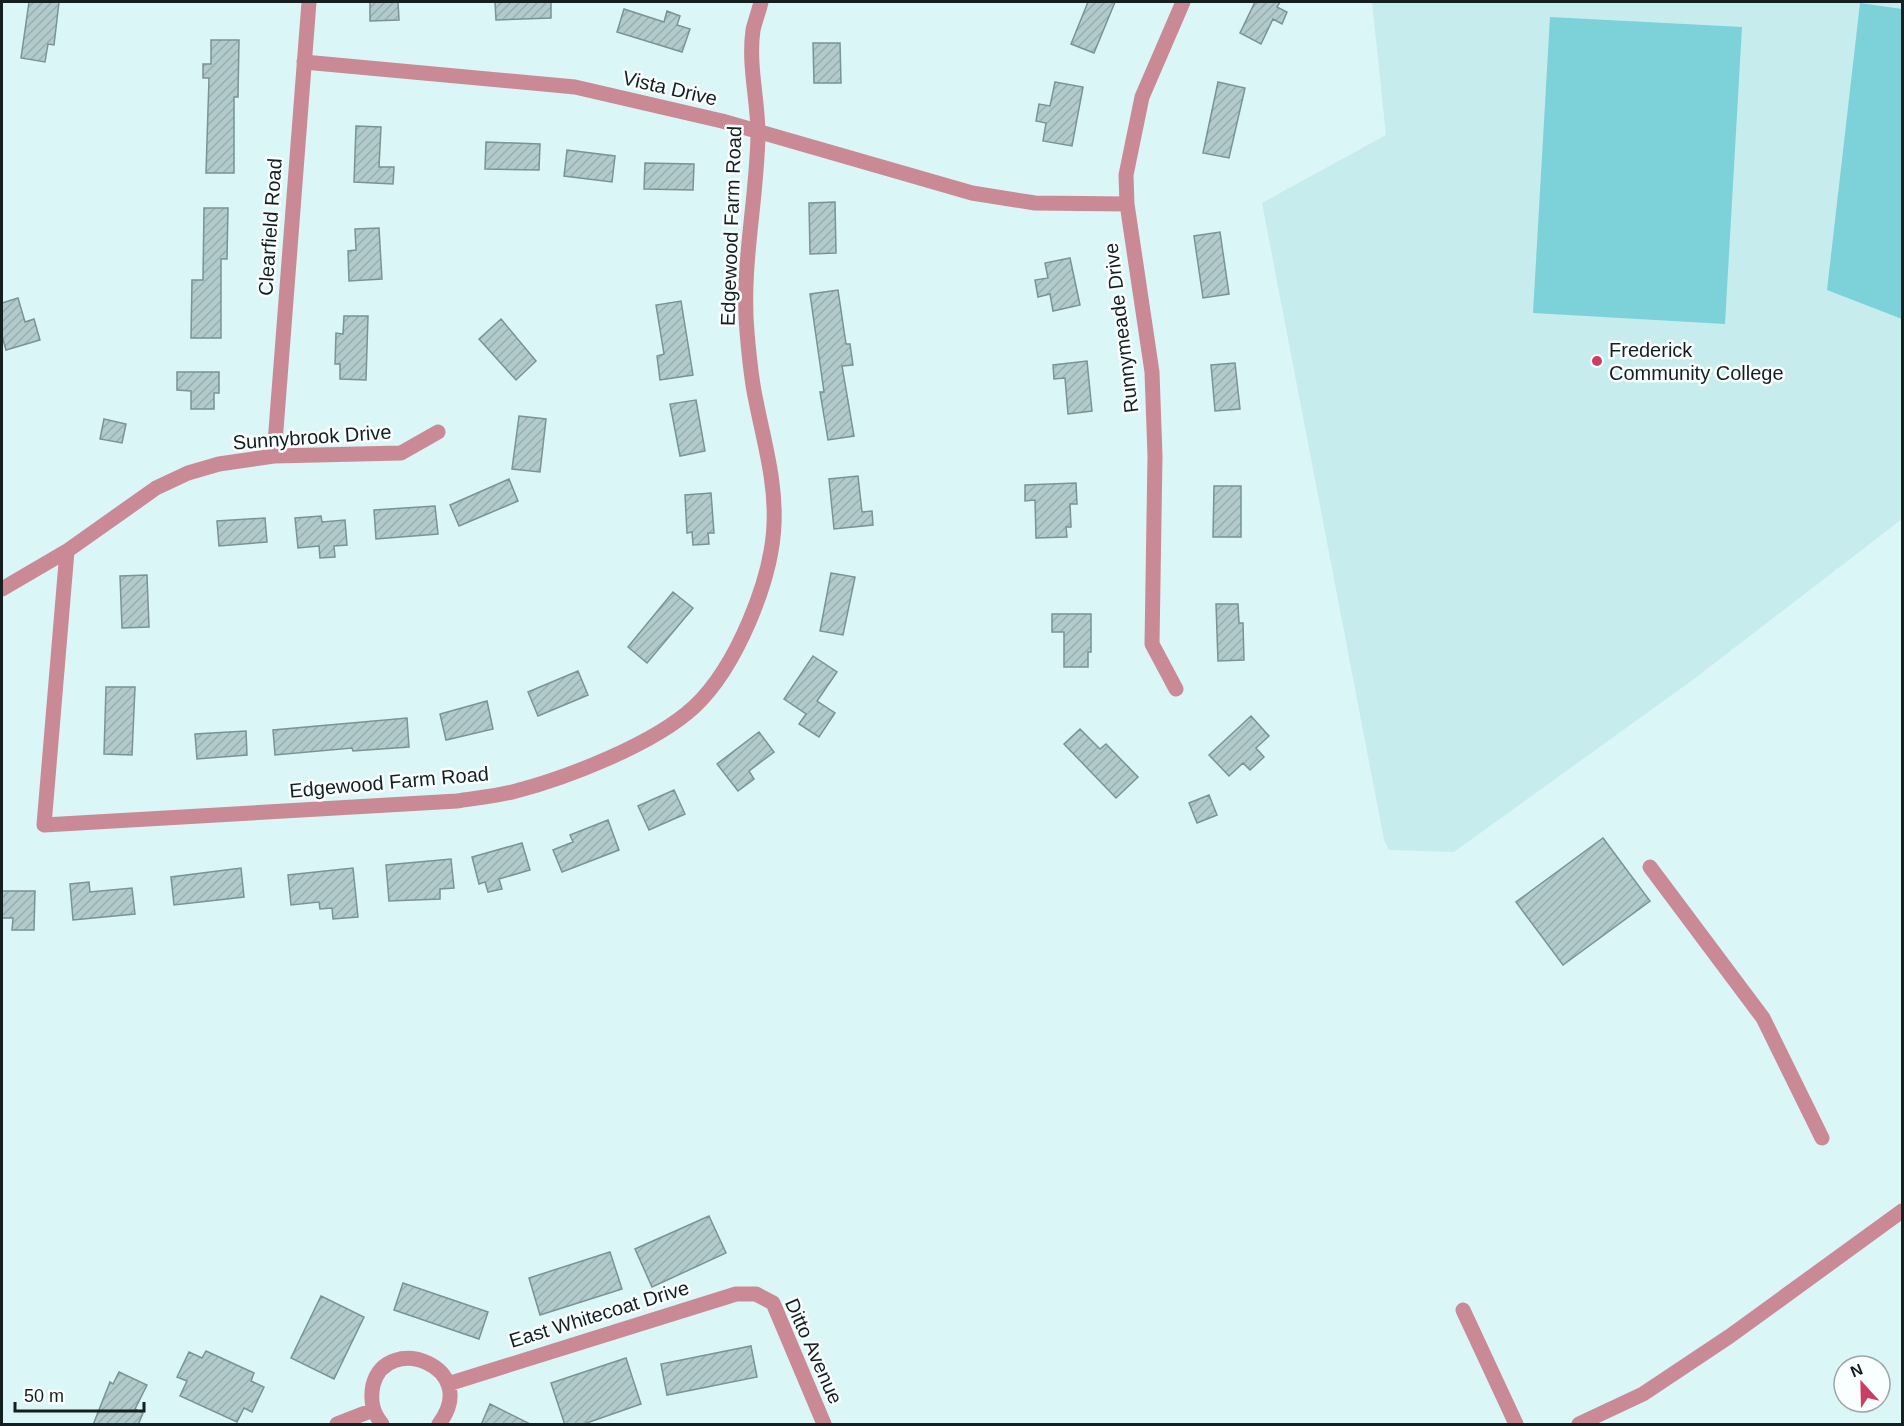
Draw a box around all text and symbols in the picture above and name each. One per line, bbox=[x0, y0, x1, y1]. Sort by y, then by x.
street label: Vista Drive bbox=[621, 66, 719, 110]
street label: Edgewood Farm Road bbox=[717, 126, 745, 326]
street label: Clearfield Road bbox=[254, 157, 286, 297]
street label: Runnymeade Drive bbox=[1100, 242, 1142, 414]
place label: Frederick Community College bbox=[1609, 339, 1784, 384]
marker: Frederick Community College bbox=[1590, 354, 1604, 368]
street label: Sunnybrook Drive bbox=[232, 420, 392, 454]
street label: Edgewood Farm Road bbox=[288, 762, 490, 802]
street label: East Whitecoat Drive bbox=[506, 1276, 692, 1352]
street label: Ditto Avenue bbox=[781, 1295, 847, 1407]
north arrow bbox=[1832, 1354, 1892, 1414]
text: N bbox=[1848, 1361, 1865, 1381]
scale bar bbox=[15, 1375, 144, 1413]
text: 50 m bbox=[24, 1386, 64, 1406]

